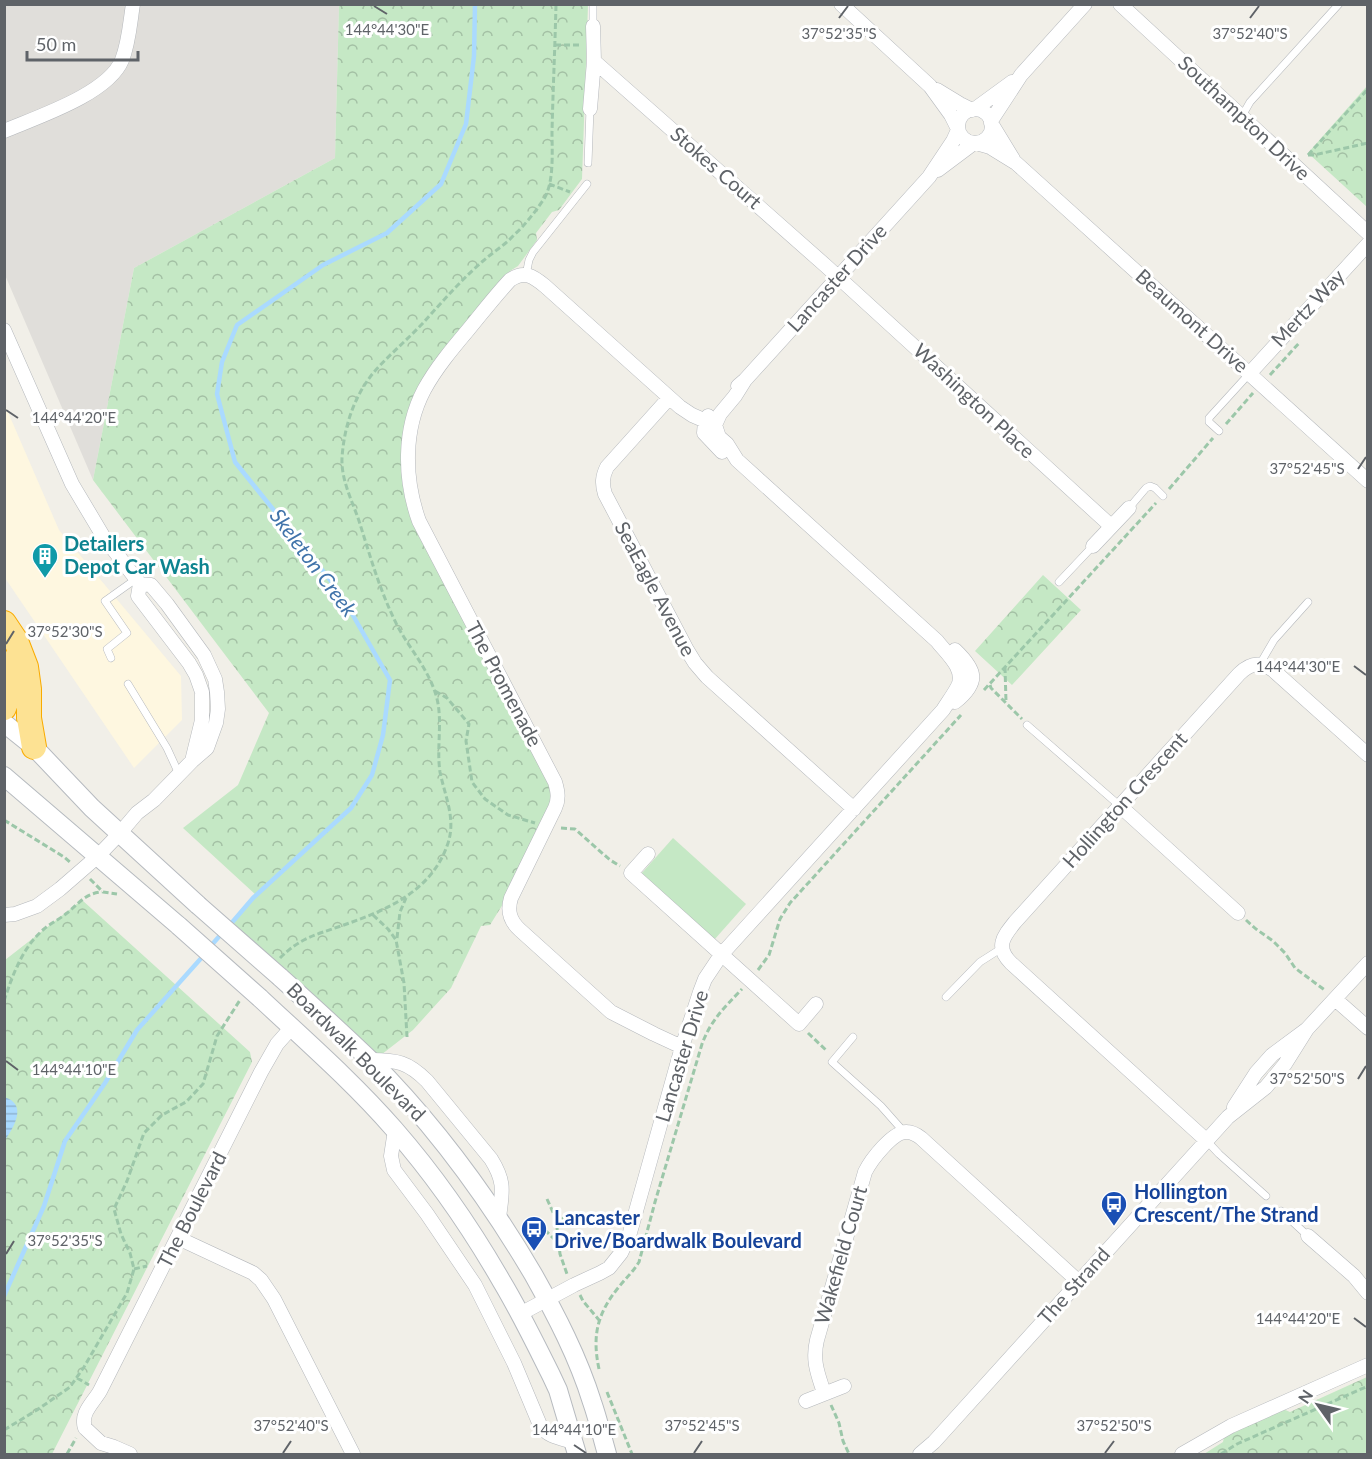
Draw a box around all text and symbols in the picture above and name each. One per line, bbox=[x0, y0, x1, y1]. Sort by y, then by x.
text: 144°44'30"E bbox=[345, 20, 429, 38]
scale bar bbox=[27, 24, 138, 62]
text: 37°52'35"S bbox=[801, 24, 877, 42]
text: 37°52'40"S bbox=[1212, 24, 1288, 42]
text: 50 m bbox=[36, 33, 76, 55]
street label: Southampton Drive bbox=[1174, 50, 1316, 185]
street label: Stokes Court bbox=[666, 121, 767, 213]
street label: Lancaster Drive bbox=[782, 218, 891, 336]
street label: Beaumont Drive bbox=[1131, 263, 1254, 377]
street label: Mertz Way bbox=[1266, 263, 1350, 351]
street label: Washington Place bbox=[909, 338, 1040, 463]
text: 144°44'20"E bbox=[32, 408, 116, 426]
text: 37°52'45"S bbox=[1269, 459, 1345, 477]
water label: Skeleton Creek bbox=[266, 503, 363, 622]
street label: SeaEagle Avenue bbox=[610, 517, 701, 660]
place label: Detailers Depot Car Wash bbox=[64, 531, 210, 578]
building icon: Detailers Depot Car Wash bbox=[30, 541, 60, 579]
street label: The Promenade bbox=[462, 617, 548, 750]
text: 37°52'30"S bbox=[27, 622, 103, 640]
text: 144°44'30"E bbox=[1256, 657, 1340, 675]
street label: Hollington Crescent bbox=[1057, 727, 1192, 872]
street label: Boardwalk Boulevard bbox=[282, 977, 431, 1126]
street label: Lancaster Drive bbox=[650, 987, 713, 1125]
text: 144°44'10"E bbox=[32, 1060, 116, 1078]
text: 37°52'50"S bbox=[1269, 1069, 1345, 1087]
street label: The Boulevard bbox=[152, 1148, 231, 1272]
place label: Hollington Crescent/The Strand bbox=[1134, 1179, 1319, 1226]
street label: Wakefield Court bbox=[809, 1183, 871, 1327]
bus stop icon: Hollington Crescent/The Strand bbox=[1099, 1189, 1129, 1227]
place label: Lancaster Drive/Boardwalk Boulevard bbox=[554, 1205, 802, 1252]
bus stop icon: Lancaster Drive/Boardwalk Boulevard bbox=[519, 1214, 549, 1252]
text: 37°52'35"S bbox=[27, 1231, 103, 1249]
street label: The Strand bbox=[1032, 1242, 1114, 1329]
text: 144°44'20"E bbox=[1256, 1309, 1340, 1327]
north arrow bbox=[1288, 1375, 1348, 1435]
text: N bbox=[1294, 1386, 1316, 1407]
text: 37°52'40"S bbox=[253, 1416, 329, 1434]
text: 37°52'45"S bbox=[664, 1416, 740, 1434]
text: 37°52'50"S bbox=[1076, 1416, 1152, 1434]
text: 144°44'10"E bbox=[532, 1420, 616, 1438]

